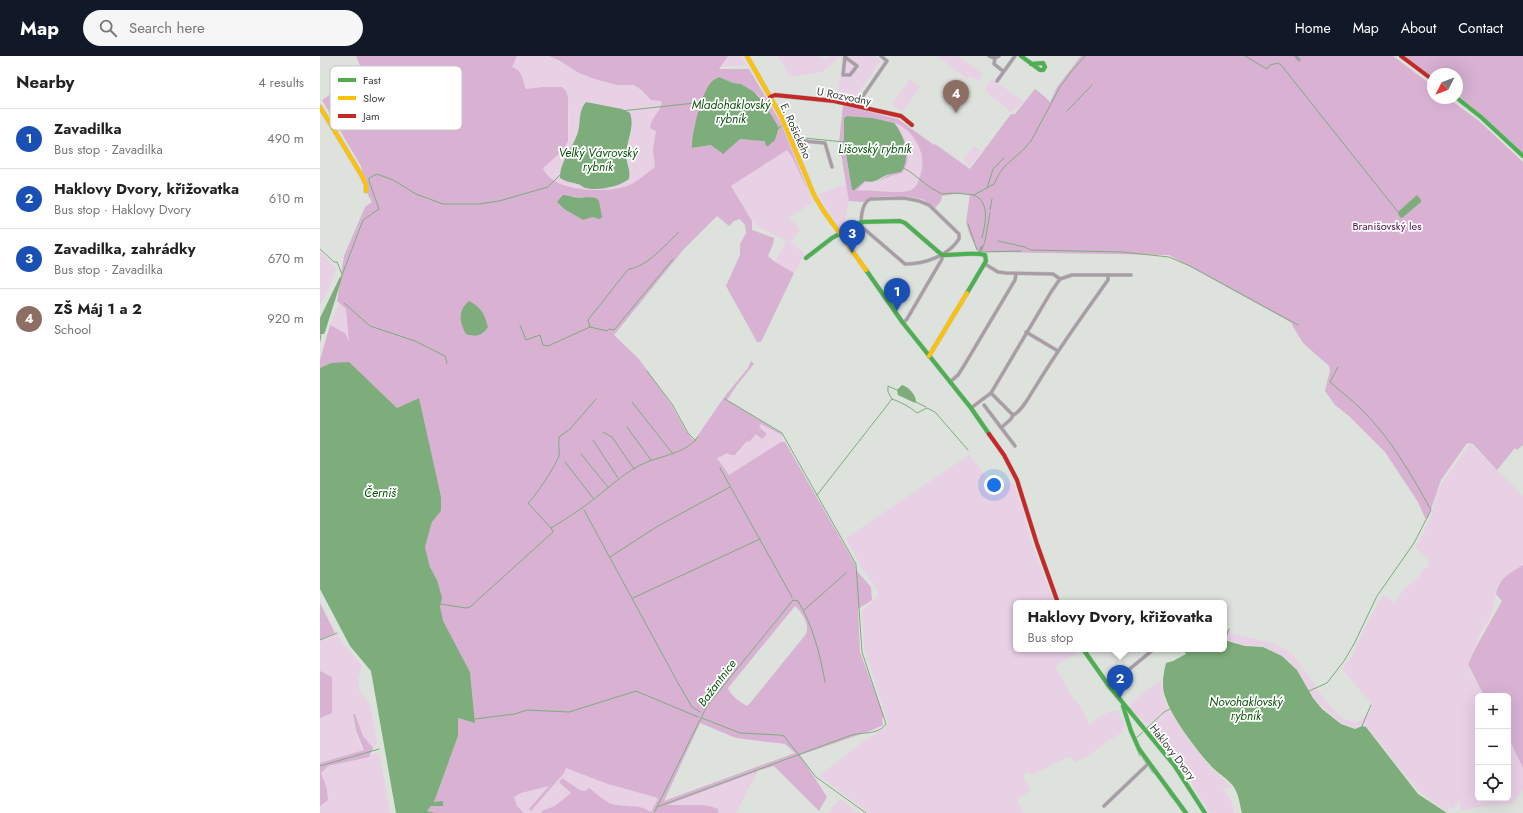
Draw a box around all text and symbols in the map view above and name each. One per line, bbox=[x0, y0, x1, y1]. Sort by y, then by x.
search box bbox=[83, 10, 363, 46]
text: Map bbox=[20, 15, 59, 42]
icon: search bbox=[97, 17, 119, 39]
text: Search here bbox=[129, 17, 205, 39]
text: Home bbox=[1295, 18, 1331, 38]
text: Map bbox=[1353, 18, 1379, 38]
text: About bbox=[1401, 18, 1436, 38]
text: Contact bbox=[1458, 18, 1503, 38]
legend bbox=[330, 66, 462, 130]
north arrow bbox=[1427, 68, 1463, 104]
text: Nearby bbox=[16, 70, 74, 94]
text: Fast bbox=[363, 72, 381, 88]
text: 4 results bbox=[258, 73, 304, 92]
pin: 4 bbox=[943, 80, 969, 113]
street label: U Rozvodny bbox=[816, 83, 873, 109]
text: Slow bbox=[363, 90, 385, 106]
water label: Mladohaklovský rybník bbox=[692, 96, 771, 128]
street label: E. Rošického bbox=[777, 101, 815, 161]
text: Jam bbox=[361, 108, 380, 124]
text: Zavadilka bbox=[54, 118, 122, 140]
text: 1 bbox=[26, 129, 32, 148]
text: 490 m bbox=[267, 129, 304, 148]
text: Bus stop · Zavadilka bbox=[54, 140, 163, 159]
water label: Lišovský rybník bbox=[838, 140, 913, 158]
water label: Velký Vávrovský rybník bbox=[558, 144, 638, 176]
text: Haklovy Dvory, křižovatka bbox=[54, 178, 239, 200]
text: 2 bbox=[25, 189, 33, 208]
text: 610 m bbox=[269, 189, 304, 208]
text: Bus stop · Haklovy Dvory bbox=[54, 200, 191, 219]
park label: Branišovský les bbox=[1352, 218, 1422, 234]
pin: 3 bbox=[839, 220, 865, 253]
text: Zavadilka, zahrádky bbox=[54, 238, 196, 260]
text: 3 bbox=[25, 249, 33, 268]
text: 670 m bbox=[268, 249, 304, 268]
text: Bus stop · Zavadilka bbox=[54, 260, 163, 279]
pin: 1 bbox=[884, 278, 910, 311]
text: ZŠ Máj 1 a 2 bbox=[54, 298, 142, 320]
text: 4 bbox=[24, 309, 34, 328]
text: 920 m bbox=[267, 309, 304, 328]
text: School bbox=[54, 320, 91, 339]
your location bbox=[984, 475, 1004, 495]
water label: Černiš bbox=[364, 484, 397, 502]
popup bbox=[1013, 600, 1227, 652]
text: Haklovy Dvory, křižovatka bbox=[1027, 606, 1213, 628]
text: Bus stop bbox=[1027, 628, 1074, 647]
water label: Bažantnice bbox=[693, 656, 741, 710]
pin: 2 bbox=[1107, 665, 1133, 698]
water label: Novohaklovský rybník bbox=[1209, 693, 1284, 725]
map controls bbox=[1475, 693, 1511, 801]
button: + bbox=[1475, 693, 1511, 729]
street label: Haklovy Dvory bbox=[1146, 721, 1200, 783]
button: − bbox=[1475, 729, 1511, 765]
button: locate bbox=[1475, 765, 1511, 801]

